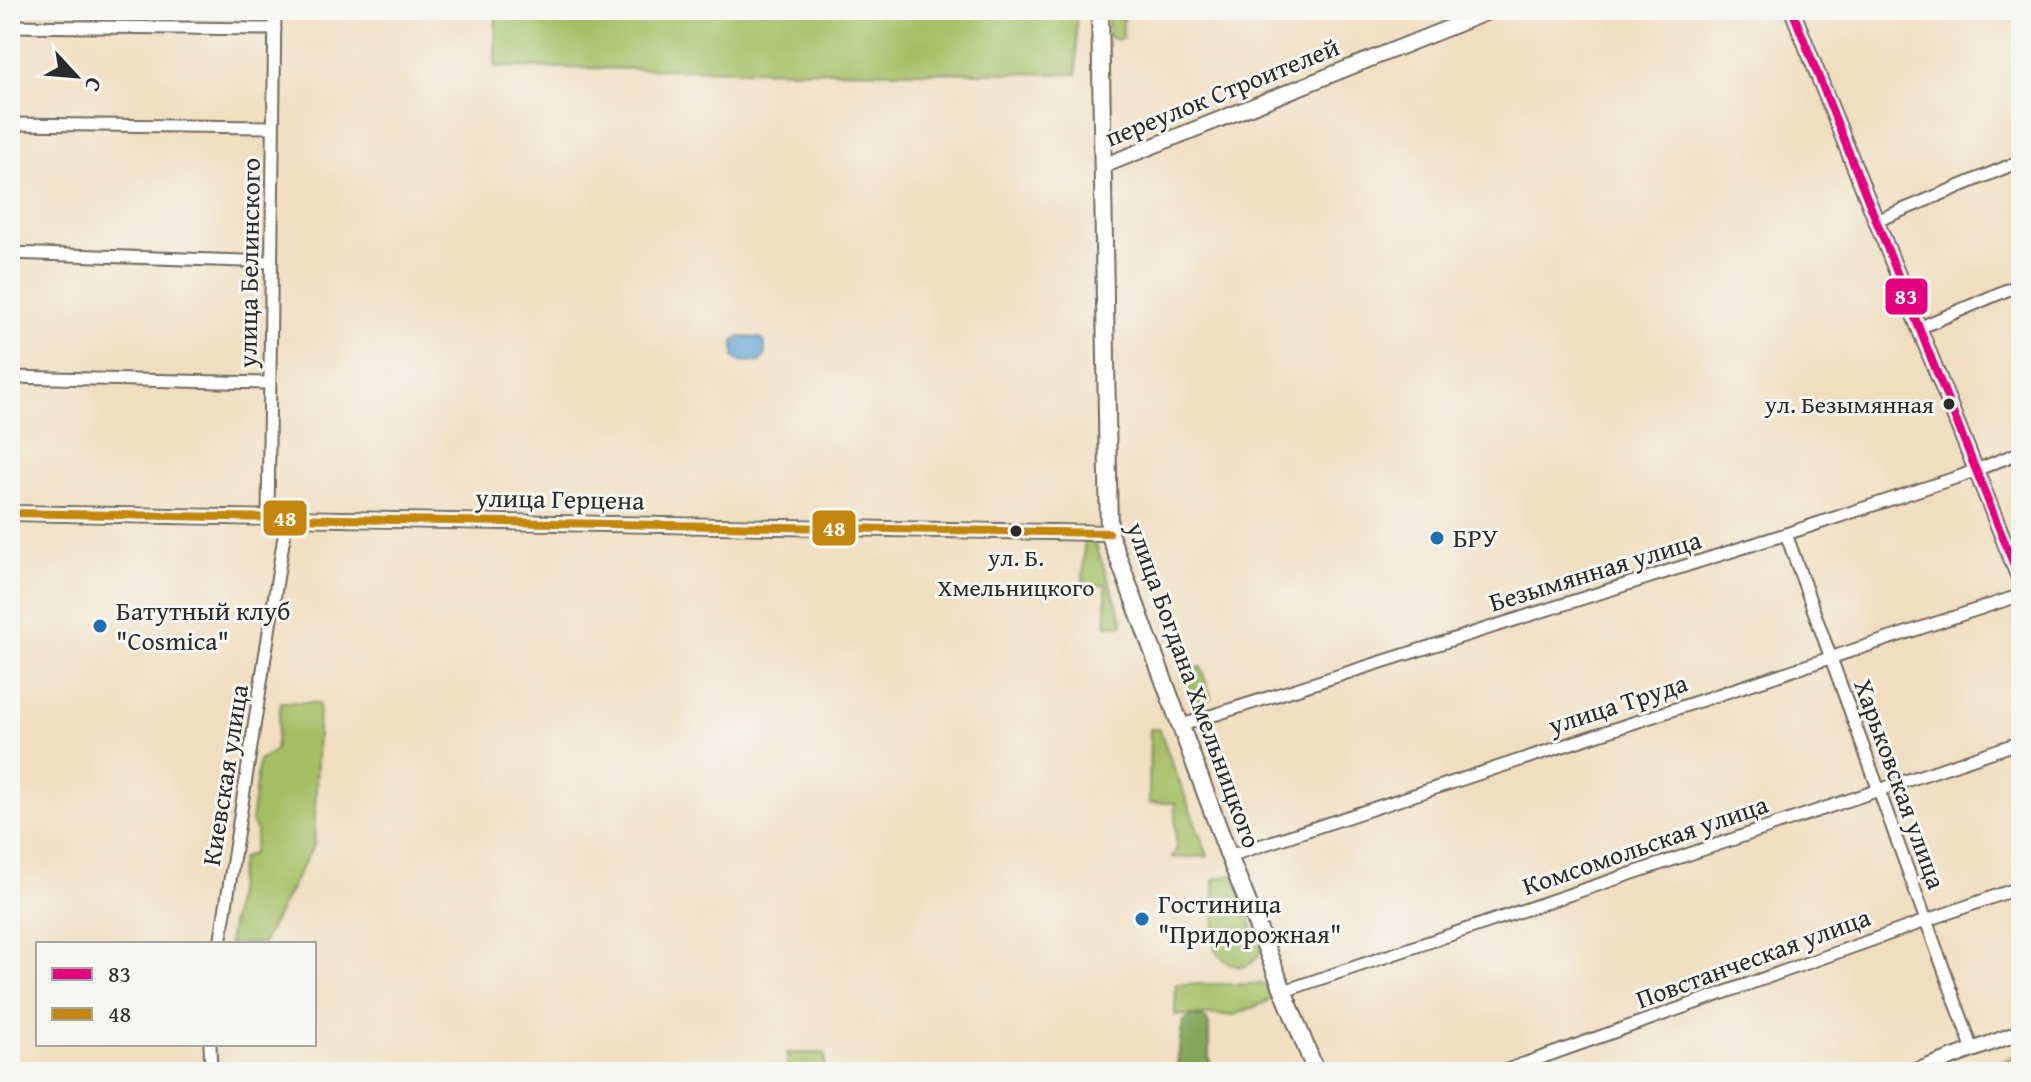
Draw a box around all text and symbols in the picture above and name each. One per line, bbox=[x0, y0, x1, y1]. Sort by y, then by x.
street label: переулок Строителей bbox=[1099, 27, 1345, 156]
north arrow bbox=[36, 36, 116, 116]
text: С bbox=[77, 72, 111, 97]
street label: улица Белинского bbox=[227, 157, 270, 370]
line badge: 83 bbox=[1884, 277, 1929, 316]
text: 83 bbox=[1895, 280, 1917, 312]
place label: ул. Безымянная bbox=[1764, 387, 1934, 422]
marker: ул. Безымянная bbox=[1941, 396, 1957, 412]
street label: улица Герцена bbox=[474, 478, 646, 519]
line badge: 48 bbox=[262, 499, 308, 537]
text: 48 bbox=[274, 502, 296, 534]
line badge: 48 bbox=[811, 509, 857, 547]
text: 48 bbox=[823, 512, 845, 544]
street label: улица Богдана Хмельницкого bbox=[1117, 515, 1272, 853]
place label: БРУ bbox=[1453, 518, 1498, 557]
street label: Безымянная улица bbox=[1484, 520, 1706, 621]
marker: ул. Б. Хмельницкого bbox=[1008, 523, 1024, 539]
marker: БРУ bbox=[1428, 529, 1446, 547]
place label: ул. Б. Хмельницкого bbox=[938, 540, 1094, 605]
place label: Батутный клуб "Cosmica" bbox=[116, 591, 290, 660]
marker: Батутный клуб "Cosmica" bbox=[91, 617, 109, 635]
street label: улица Труда bbox=[1542, 662, 1693, 745]
street label: Харьковская улица bbox=[1844, 673, 1957, 895]
street label: Киевская улица bbox=[191, 681, 258, 868]
street label: Комсомольская улица bbox=[1517, 784, 1774, 905]
place label: Гостиница "Придорожная" bbox=[1158, 884, 1341, 953]
street label: Повстанческая улица bbox=[1630, 897, 1876, 1018]
marker: Гостиница "Придорожная" bbox=[1133, 910, 1151, 928]
legend bbox=[36, 942, 316, 1046]
text: 83 bbox=[108, 956, 131, 991]
text: 48 bbox=[108, 996, 131, 1031]

